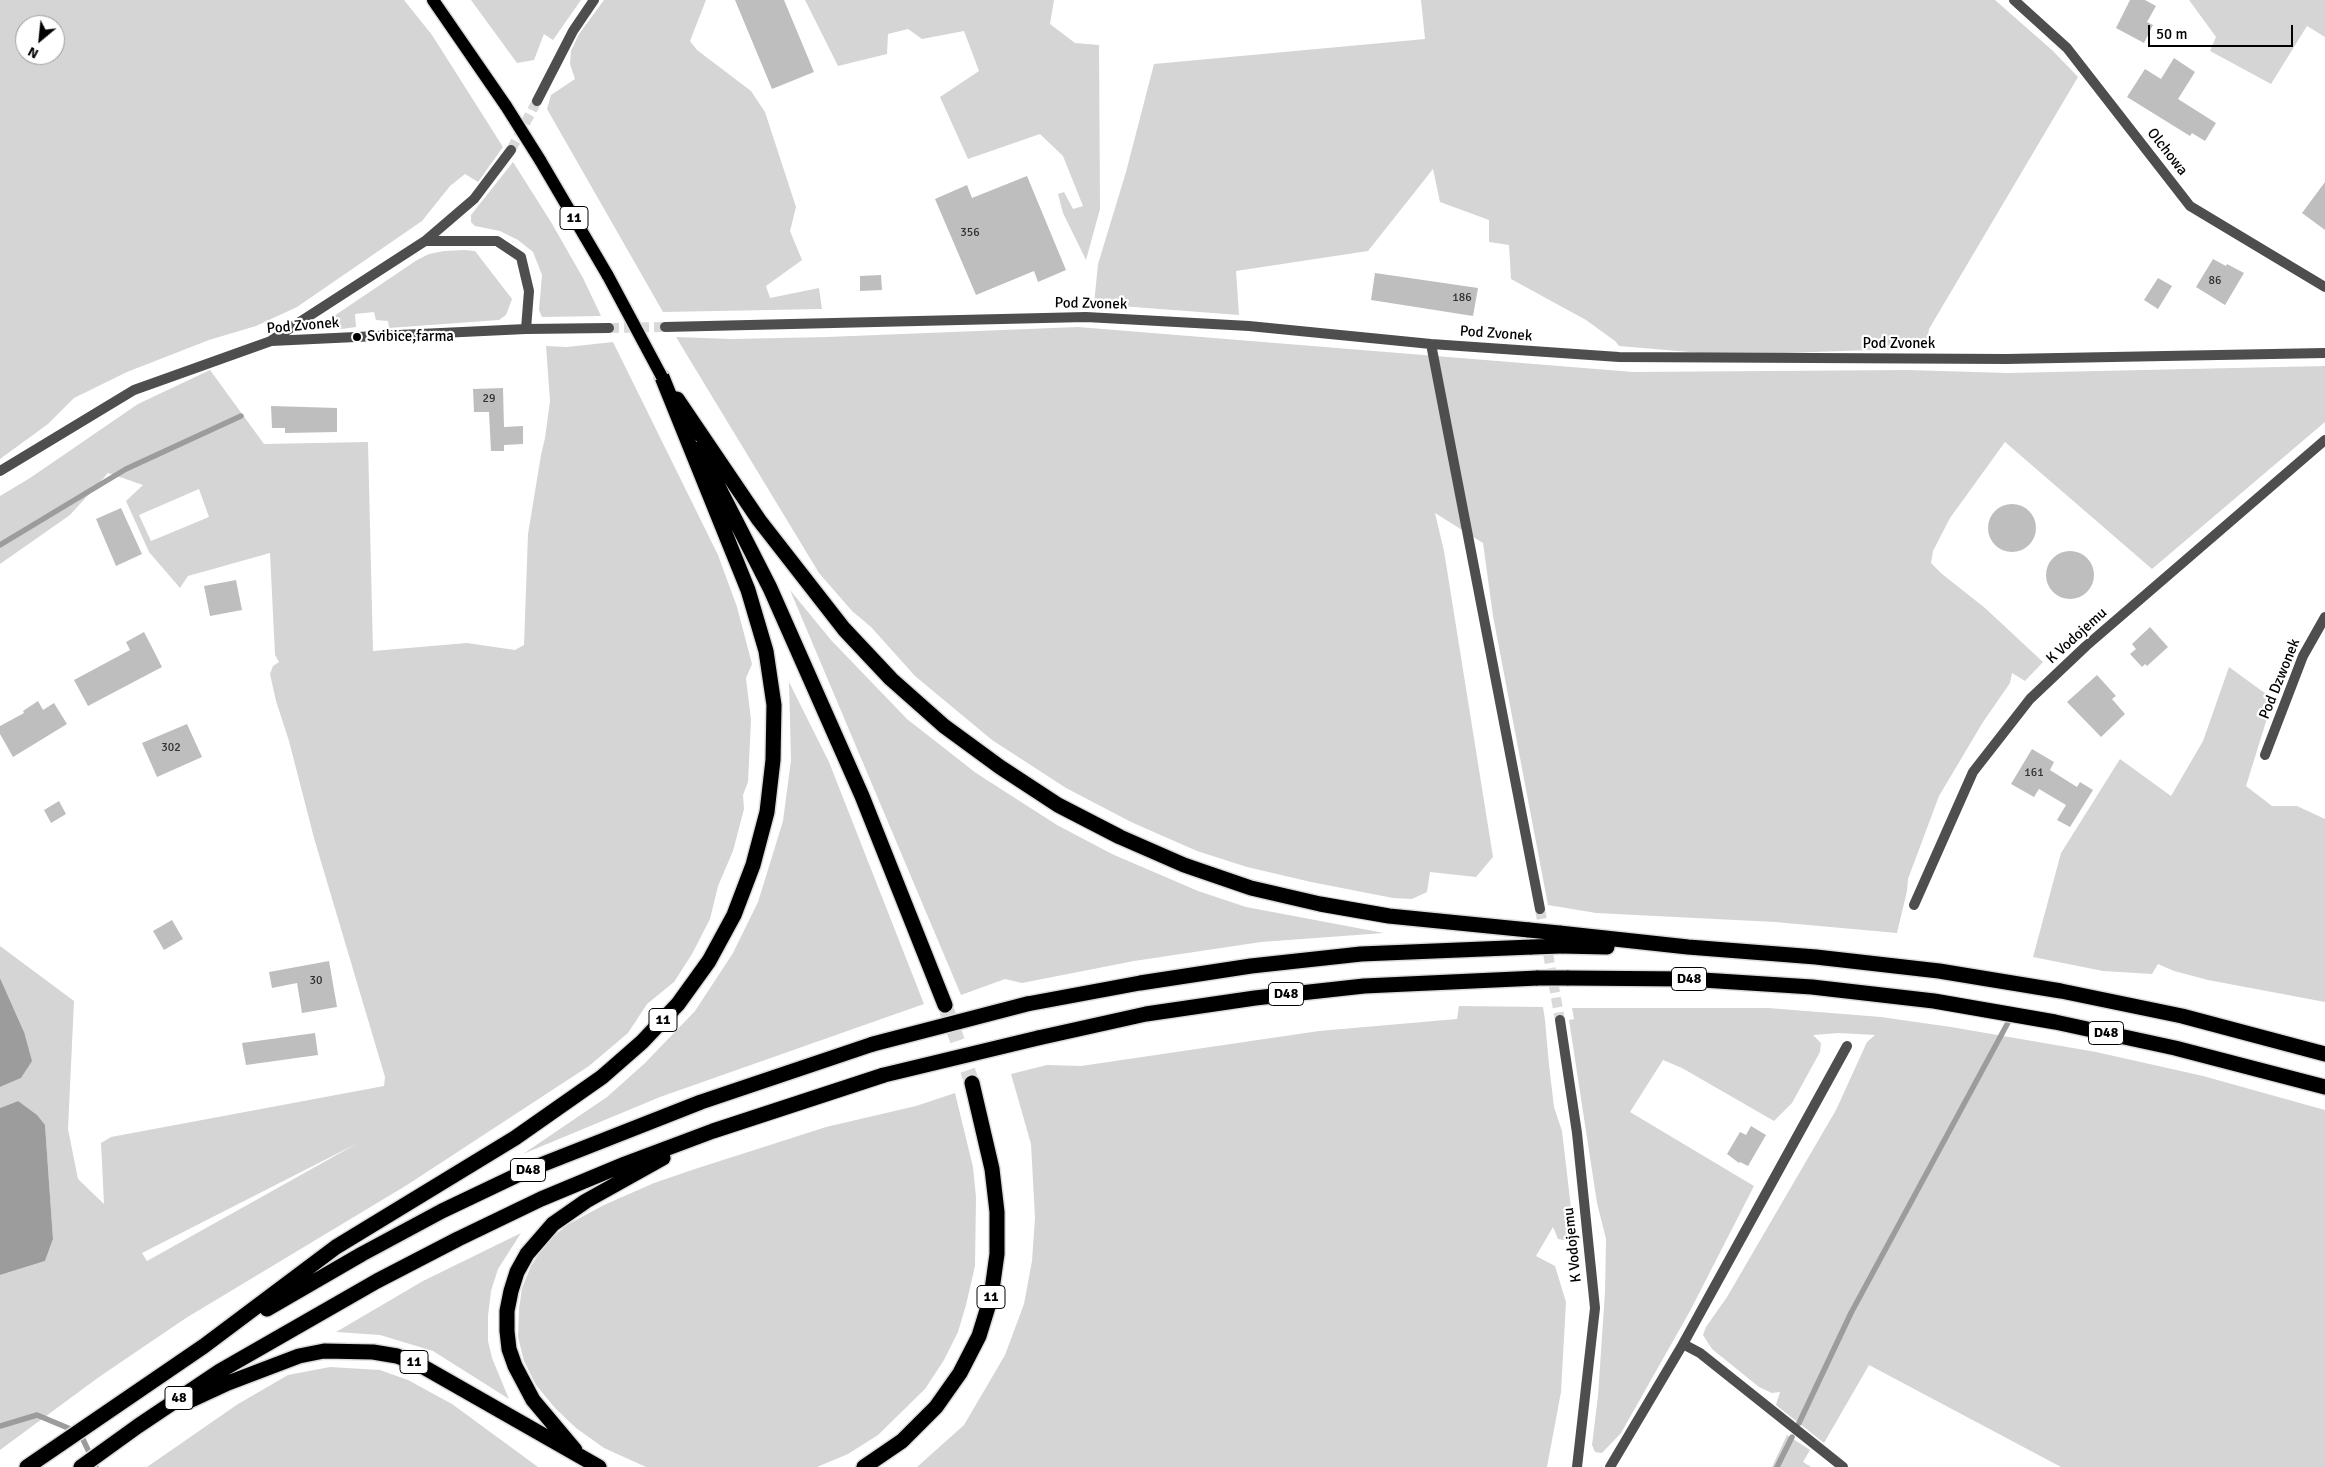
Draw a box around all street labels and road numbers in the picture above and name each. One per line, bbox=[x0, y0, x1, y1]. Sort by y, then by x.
street label: Olchowa bbox=[2143, 125, 2191, 179]
road number: 11 bbox=[560, 207, 588, 230]
street label: Pod Zvonek bbox=[1054, 294, 1128, 314]
street label: Pod Zvonek bbox=[266, 314, 340, 338]
street label: Pod Zvonek bbox=[1459, 322, 1533, 346]
street label: Pod Zvonek bbox=[1863, 335, 1935, 353]
street label: K Vodojemu bbox=[2043, 604, 2111, 668]
street label: Pod Dzwonek bbox=[2256, 636, 2304, 722]
road number: D48 bbox=[1672, 968, 1706, 991]
road number: D48 bbox=[1268, 982, 1304, 1006]
road number: 11 bbox=[649, 1008, 677, 1032]
road number: D48 bbox=[2088, 1021, 2124, 1044]
road number: D48 bbox=[510, 1158, 546, 1182]
street label: K Vodojemu bbox=[1560, 1207, 1586, 1283]
road number: 11 bbox=[977, 1285, 1005, 1308]
road number: 11 bbox=[400, 1350, 428, 1374]
road number: 48 bbox=[165, 1386, 193, 1410]

